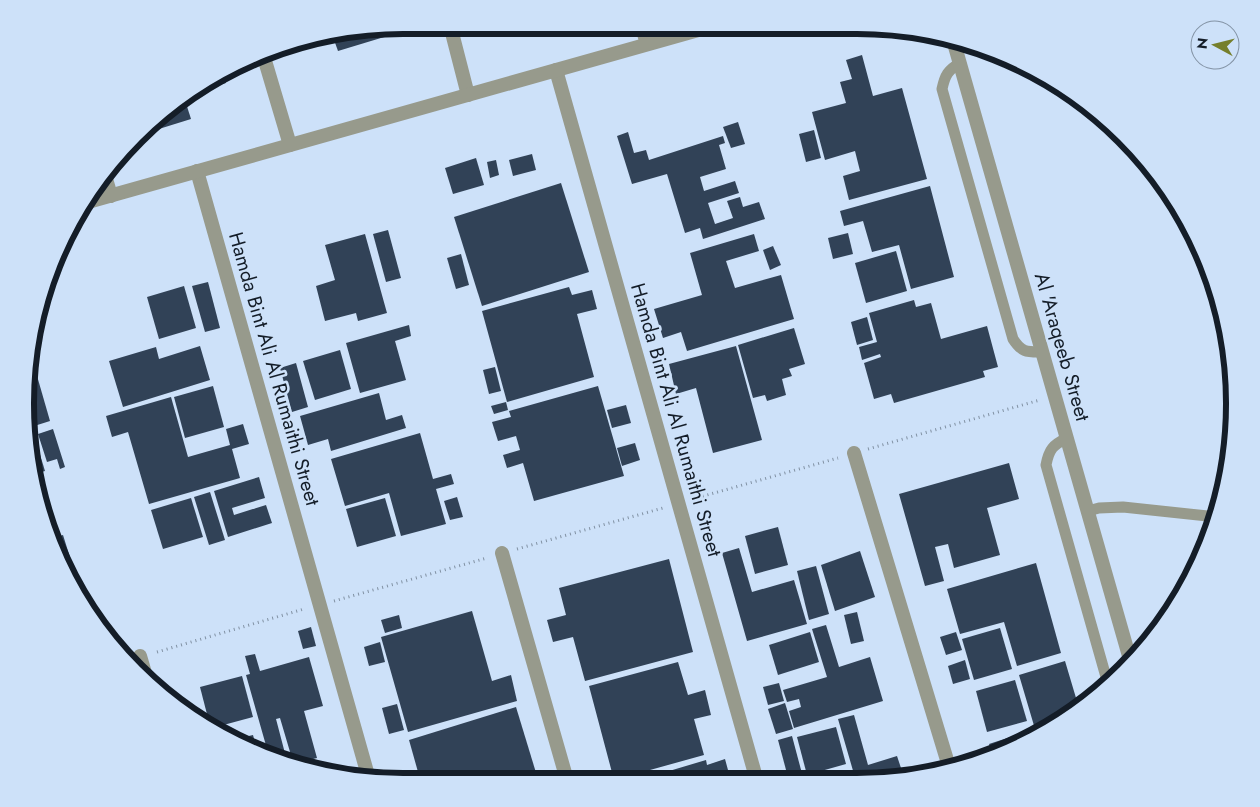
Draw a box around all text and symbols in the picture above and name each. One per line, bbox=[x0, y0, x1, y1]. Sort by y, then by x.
north arrow bbox=[1190, 20, 1240, 70]
text: N bbox=[1191, 37, 1213, 50]
street label: Hamda Bint Ali Al Rumaithi Street bbox=[221, 229, 327, 509]
street label: Al 'Araqeeb Street bbox=[1027, 269, 1097, 425]
street label: Hamda Bint Ali Al Rumaithi Street bbox=[623, 280, 729, 560]

